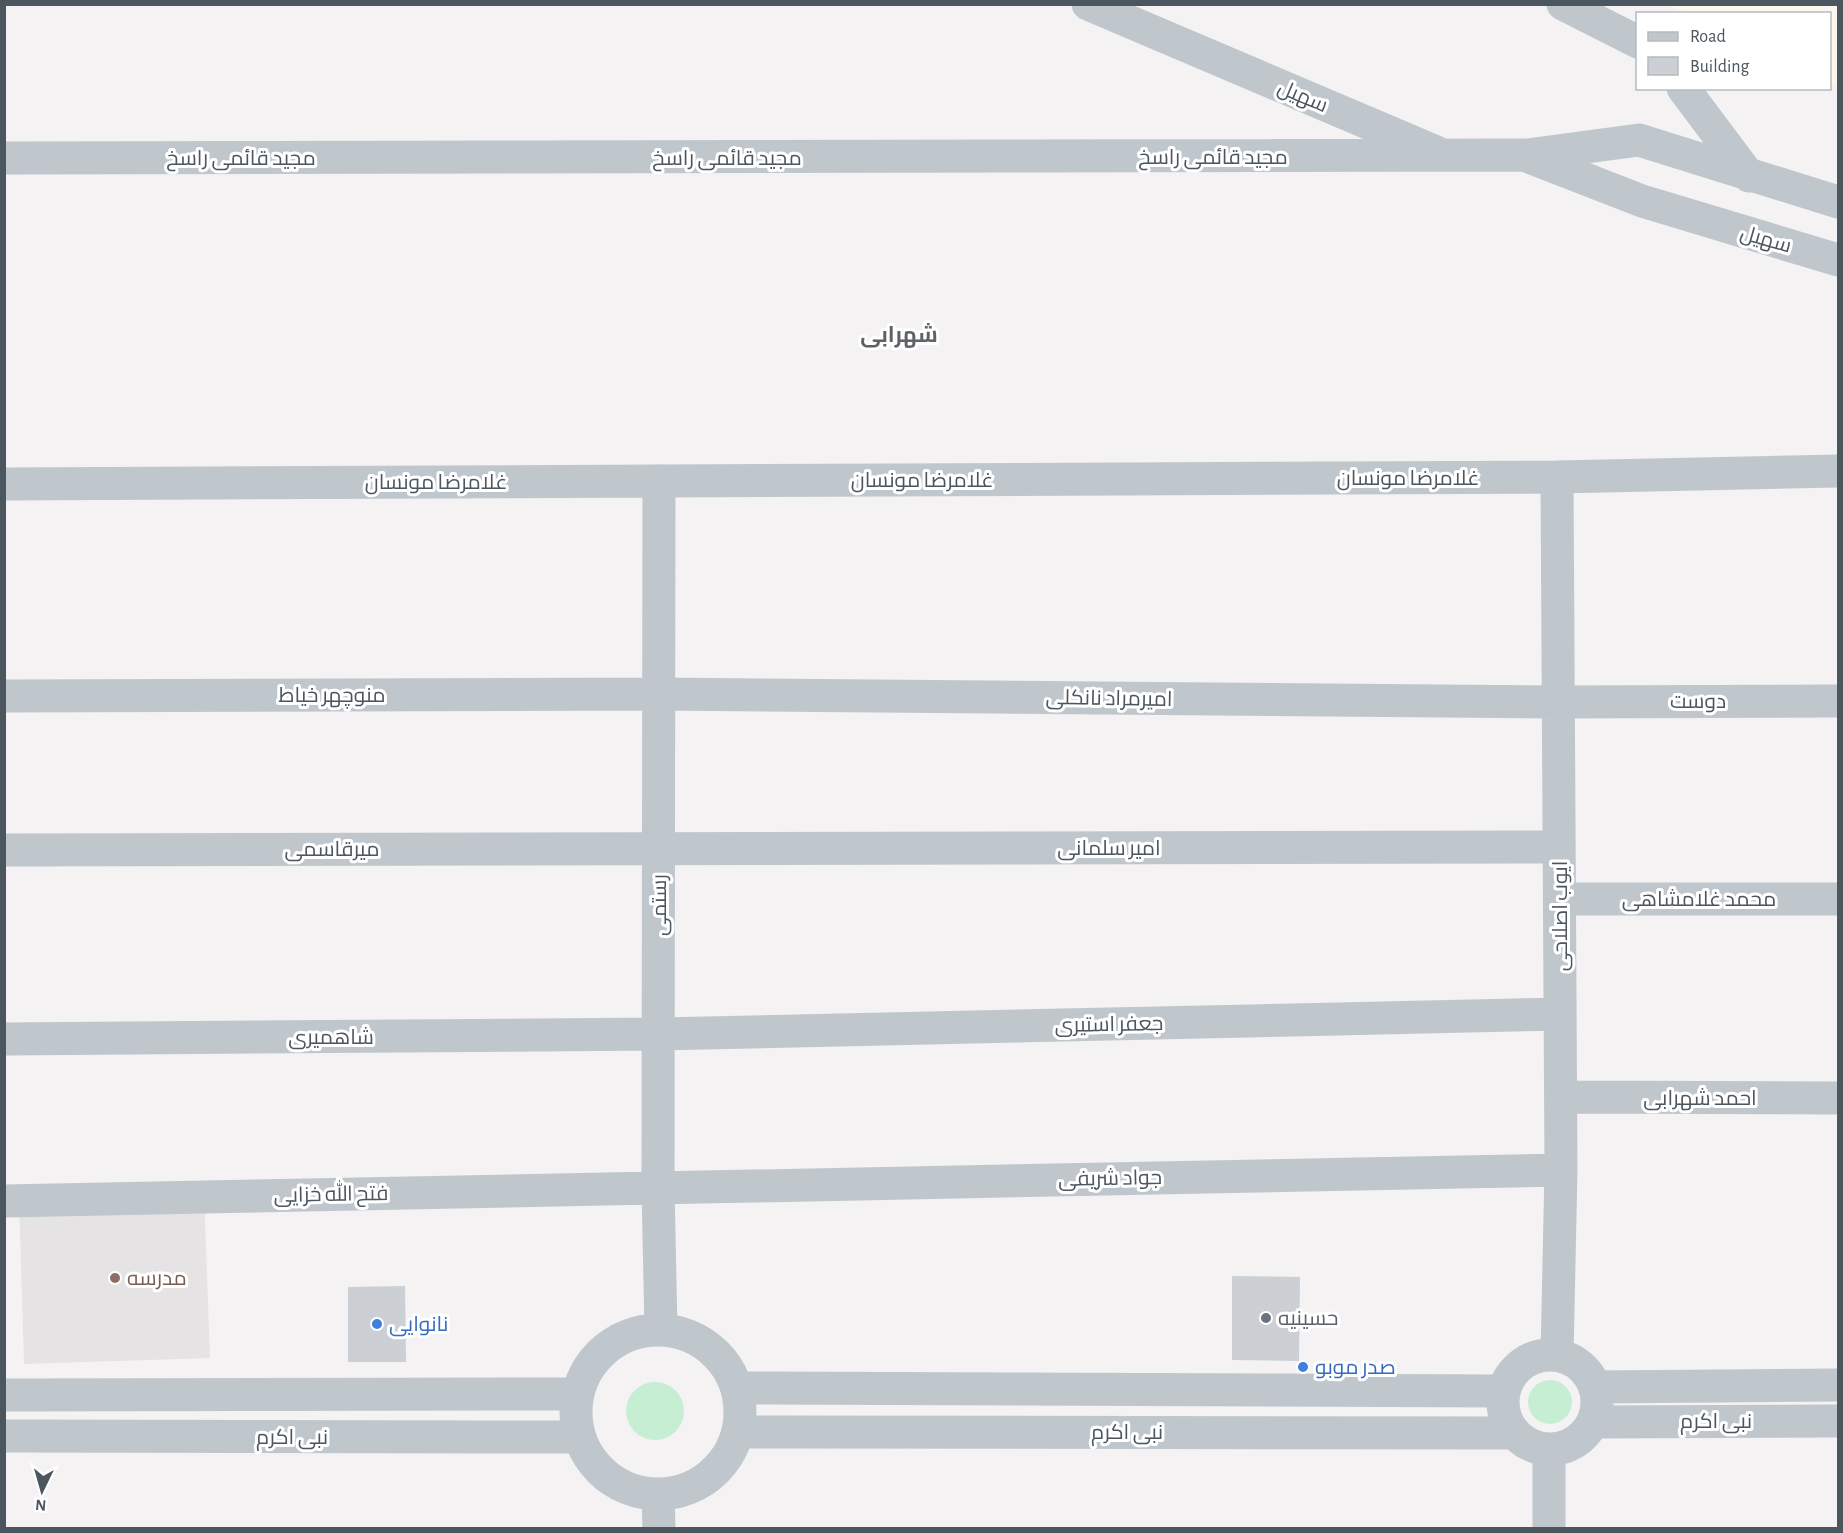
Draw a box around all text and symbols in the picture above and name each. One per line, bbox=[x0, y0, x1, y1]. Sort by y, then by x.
legend bbox=[1636, 12, 1831, 90]
text: Road bbox=[1690, 28, 1726, 46]
text: Building bbox=[1690, 58, 1750, 76]
street label: سهیل bbox=[1274, 77, 1331, 118]
street label: مجید قائمی راسخ bbox=[1138, 147, 1288, 171]
street label: مجید قائمی راسخ bbox=[166, 148, 316, 172]
street label: مجید قائمی راسخ bbox=[652, 148, 802, 172]
street label: سهیل bbox=[1737, 222, 1794, 259]
district label: شهرابی bbox=[860, 323, 938, 348]
street label: غلامرضا مونسان bbox=[1337, 468, 1479, 491]
street label: غلامرضا مونسان bbox=[851, 470, 993, 493]
street label: غلامرضا مونسان bbox=[365, 472, 507, 495]
street label: منوچهر خیاط bbox=[278, 685, 386, 709]
street label: امیرمراد نانکلی bbox=[1045, 687, 1173, 712]
street label: دوست bbox=[1670, 691, 1726, 713]
street label: امیر سلمانی bbox=[1057, 838, 1161, 861]
street label: میرقاسمی bbox=[284, 839, 380, 862]
street label: ایوب اصلاحی bbox=[1550, 861, 1573, 971]
street label: رستمی bbox=[649, 874, 672, 936]
street label: محمد غلامشاهی bbox=[1622, 889, 1776, 912]
street label: جعفر استیری bbox=[1054, 1013, 1164, 1038]
street label: شاهمیری bbox=[288, 1027, 374, 1050]
street label: احمد شهرابی bbox=[1643, 1088, 1757, 1111]
street label: جواد شریفی bbox=[1058, 1167, 1162, 1192]
street label: فتح الله خزایی bbox=[273, 1179, 389, 1209]
place label: مدرسه bbox=[127, 1268, 187, 1290]
marker: مدرسه bbox=[108, 1271, 122, 1285]
place label: حسینیه bbox=[1278, 1308, 1338, 1329]
marker: حسینیه bbox=[1259, 1311, 1273, 1325]
place label: نانوایی bbox=[389, 1314, 448, 1337]
marker: نانوایی bbox=[370, 1317, 384, 1331]
place label: صدر موبو bbox=[1315, 1357, 1396, 1379]
marker: صدر موبو bbox=[1296, 1360, 1310, 1374]
street label: نبی اکرم bbox=[1680, 1411, 1752, 1435]
street label: نبی اکرم bbox=[1091, 1422, 1163, 1446]
street label: نبی اکرم bbox=[256, 1427, 328, 1451]
north arrow bbox=[12, 1461, 72, 1521]
text: N bbox=[35, 1496, 47, 1513]

